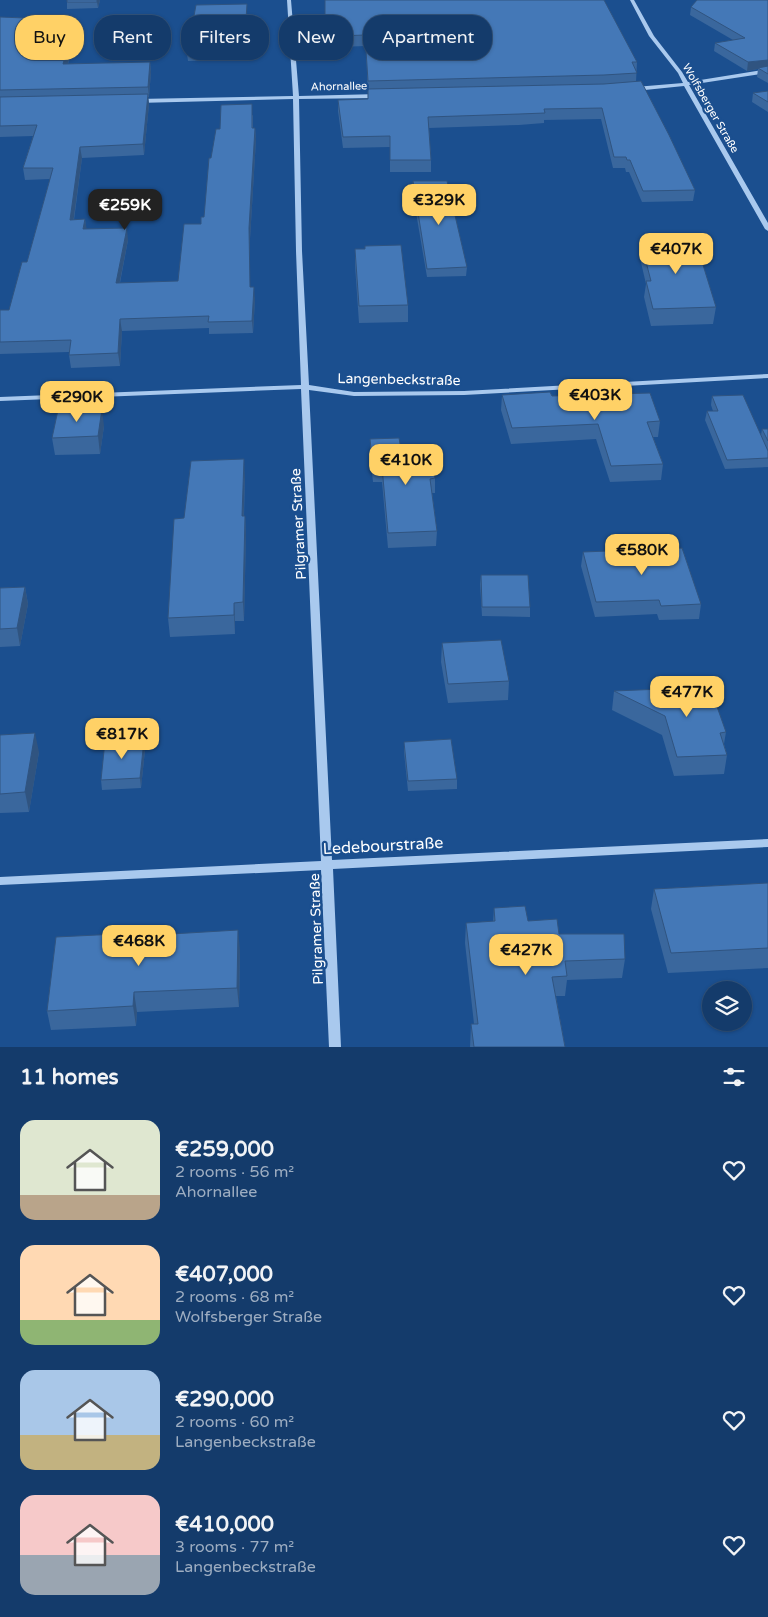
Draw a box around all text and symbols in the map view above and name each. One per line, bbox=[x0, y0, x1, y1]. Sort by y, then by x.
chip: Buy bbox=[15, 15, 84, 60]
chip: Rent bbox=[94, 15, 171, 60]
chip: Filters bbox=[181, 15, 269, 60]
chip: New bbox=[279, 15, 353, 60]
chip: Apartment bbox=[363, 15, 492, 60]
street label: Wolfsberger Straße bbox=[680, 61, 741, 155]
street label: Ahornallee bbox=[311, 80, 367, 93]
pin: €329K bbox=[404, 184, 474, 226]
pin: €259K bbox=[90, 188, 160, 231]
text: €329K bbox=[413, 190, 465, 210]
text: €259K bbox=[99, 195, 151, 215]
pin: €407K bbox=[641, 232, 711, 275]
text: €407K bbox=[650, 239, 702, 259]
street label: Langenbeckstraße bbox=[337, 370, 461, 389]
pin: €403K bbox=[560, 378, 630, 421]
pin: €290K bbox=[42, 380, 112, 423]
text: €403K bbox=[569, 385, 621, 405]
text: €290K bbox=[51, 387, 103, 407]
pin: €410K bbox=[371, 444, 441, 486]
text: €410K bbox=[380, 450, 432, 470]
street label: Pilgramer Straße bbox=[287, 468, 310, 580]
pin: €580K bbox=[607, 534, 677, 576]
text: €580K bbox=[616, 540, 668, 560]
pin: €477K bbox=[652, 676, 722, 718]
text: €477K bbox=[661, 682, 713, 702]
pin: €817K bbox=[87, 718, 157, 760]
text: €817K bbox=[96, 724, 148, 744]
street label: Ledebourstraße bbox=[322, 833, 444, 859]
street label: Pilgramer Straße bbox=[306, 873, 327, 985]
pin: €468K bbox=[104, 924, 174, 967]
text: €468K bbox=[113, 931, 165, 951]
pin: €427K bbox=[491, 934, 561, 976]
text: €427K bbox=[500, 940, 552, 960]
map controls bbox=[702, 981, 752, 1031]
button: layers bbox=[702, 981, 752, 1031]
icon: filters bbox=[720, 1063, 748, 1091]
text: 11 homes bbox=[20, 1065, 119, 1090]
text: €259,000 bbox=[175, 1137, 274, 1162]
icon: home bbox=[60, 1140, 120, 1200]
icon: heart bbox=[720, 1156, 748, 1184]
text: 2 rooms · 56 m² bbox=[175, 1162, 294, 1182]
text: Ahornallee bbox=[175, 1182, 257, 1202]
text: €407,000 bbox=[175, 1262, 273, 1287]
icon: home bbox=[60, 1265, 120, 1325]
icon: heart bbox=[720, 1281, 748, 1309]
text: 2 rooms · 68 m² bbox=[175, 1287, 294, 1307]
text: Wolfsberger Straße bbox=[175, 1307, 322, 1327]
text: €290,000 bbox=[175, 1387, 274, 1412]
icon: home bbox=[60, 1390, 120, 1450]
icon: heart bbox=[720, 1406, 748, 1434]
text: 2 rooms · 60 m² bbox=[175, 1412, 294, 1432]
text: Langenbeckstraße bbox=[175, 1432, 316, 1452]
text: €410,000 bbox=[175, 1512, 274, 1537]
icon: home bbox=[60, 1515, 120, 1575]
icon: heart bbox=[720, 1531, 748, 1559]
text: 3 rooms · 77 m² bbox=[175, 1537, 294, 1557]
text: Langenbeckstraße bbox=[175, 1557, 316, 1577]

